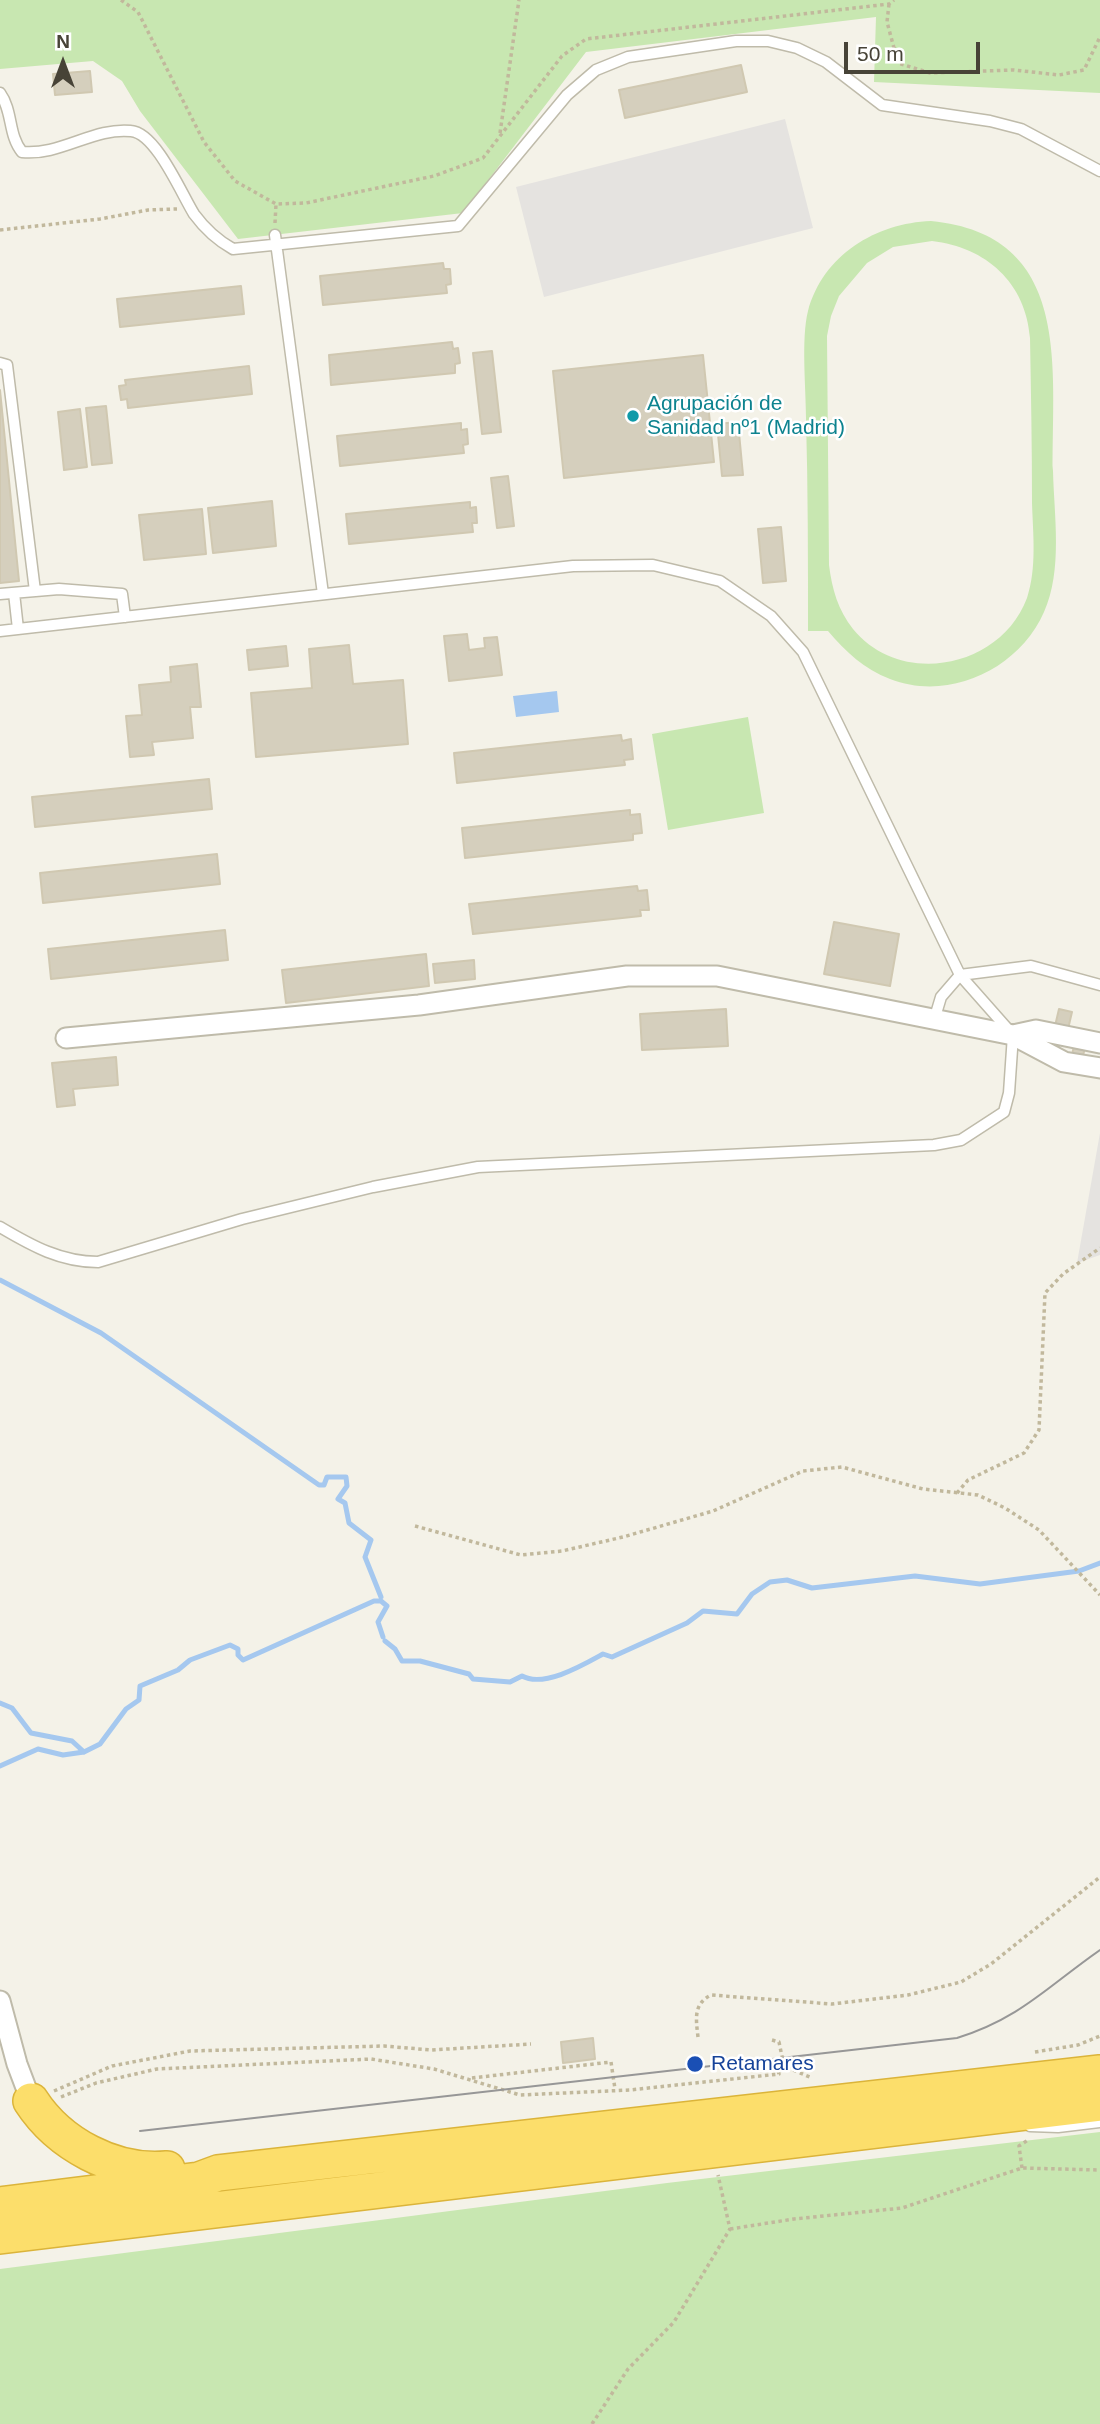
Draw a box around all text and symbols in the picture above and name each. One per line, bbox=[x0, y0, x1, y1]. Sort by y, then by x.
north arrow bbox=[28, 28, 98, 98]
scale bar bbox=[848, 28, 984, 72]
text: N bbox=[56, 31, 70, 52]
text: 50 m bbox=[857, 42, 904, 65]
place label: Agrupación de Sanidad nº1 (Madrid) bbox=[647, 391, 845, 441]
marker: Agrupación de Sanidad nº1 (Madrid) bbox=[625, 408, 641, 424]
place label: Retamares bbox=[711, 2051, 814, 2077]
marker: Retamares bbox=[685, 2054, 705, 2074]

